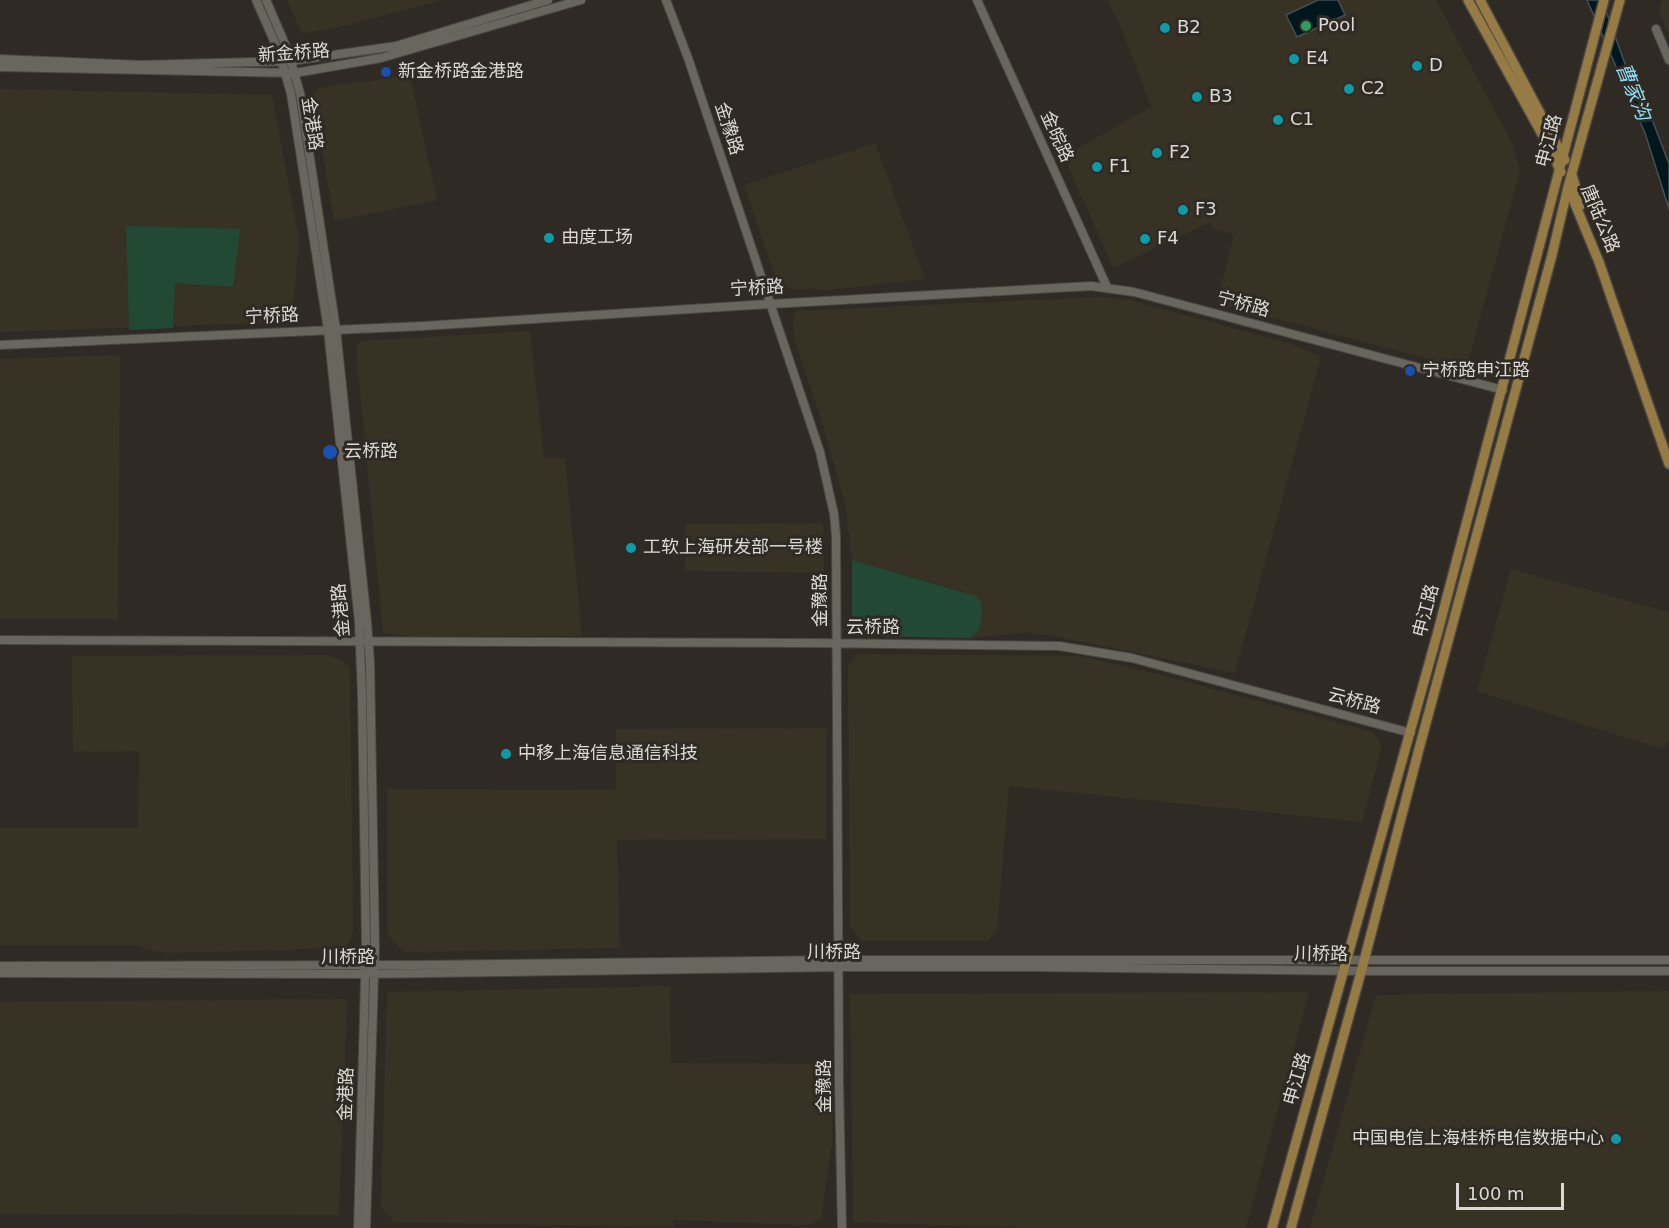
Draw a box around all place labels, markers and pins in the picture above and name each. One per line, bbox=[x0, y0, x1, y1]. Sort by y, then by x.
place label: Pool bbox=[1318, 15, 1355, 37]
place label: B2 bbox=[1177, 17, 1201, 39]
marker: Pool bbox=[1299, 19, 1313, 33]
marker: B2 bbox=[1158, 21, 1172, 35]
place label: E4 bbox=[1306, 48, 1329, 70]
marker: E4 bbox=[1287, 52, 1301, 66]
place label: D bbox=[1429, 55, 1443, 77]
marker: D bbox=[1410, 59, 1424, 73]
place label: 新金桥路金港路 bbox=[398, 61, 524, 83]
marker: 新金桥路金港路 bbox=[379, 65, 393, 79]
place label: C2 bbox=[1361, 78, 1385, 100]
marker: C2 bbox=[1342, 82, 1356, 96]
place label: B3 bbox=[1209, 86, 1233, 108]
marker: B3 bbox=[1190, 90, 1204, 104]
place label: C1 bbox=[1290, 109, 1314, 131]
marker: C1 bbox=[1271, 113, 1285, 127]
place label: F2 bbox=[1169, 142, 1191, 164]
marker: F2 bbox=[1150, 146, 1164, 160]
place label: F1 bbox=[1109, 156, 1131, 178]
marker: F1 bbox=[1090, 160, 1104, 174]
place label: F3 bbox=[1195, 199, 1217, 221]
marker: F3 bbox=[1176, 203, 1190, 217]
place label: 由度工场 bbox=[561, 227, 633, 249]
place label: F4 bbox=[1157, 228, 1179, 250]
marker: 由度工场 bbox=[542, 231, 556, 245]
marker: F4 bbox=[1138, 232, 1152, 246]
place label: 宁桥路申江路 bbox=[1422, 360, 1530, 382]
marker: 宁桥路申江路 bbox=[1403, 364, 1417, 378]
place label: 云桥路 bbox=[344, 441, 398, 463]
marker: 云桥路 bbox=[321, 443, 339, 461]
place label: 工软上海研发部一号楼 bbox=[643, 537, 823, 559]
marker: 工软上海研发部一号楼 bbox=[624, 541, 638, 555]
place label: 中移上海信息通信科技 bbox=[518, 743, 698, 765]
marker: 中移上海信息通信科技 bbox=[499, 747, 513, 761]
place label: 中国电信上海桂桥电信数据中心 bbox=[1352, 1128, 1604, 1150]
marker: 中国电信上海桂桥电信数据中心 bbox=[1609, 1132, 1623, 1146]

